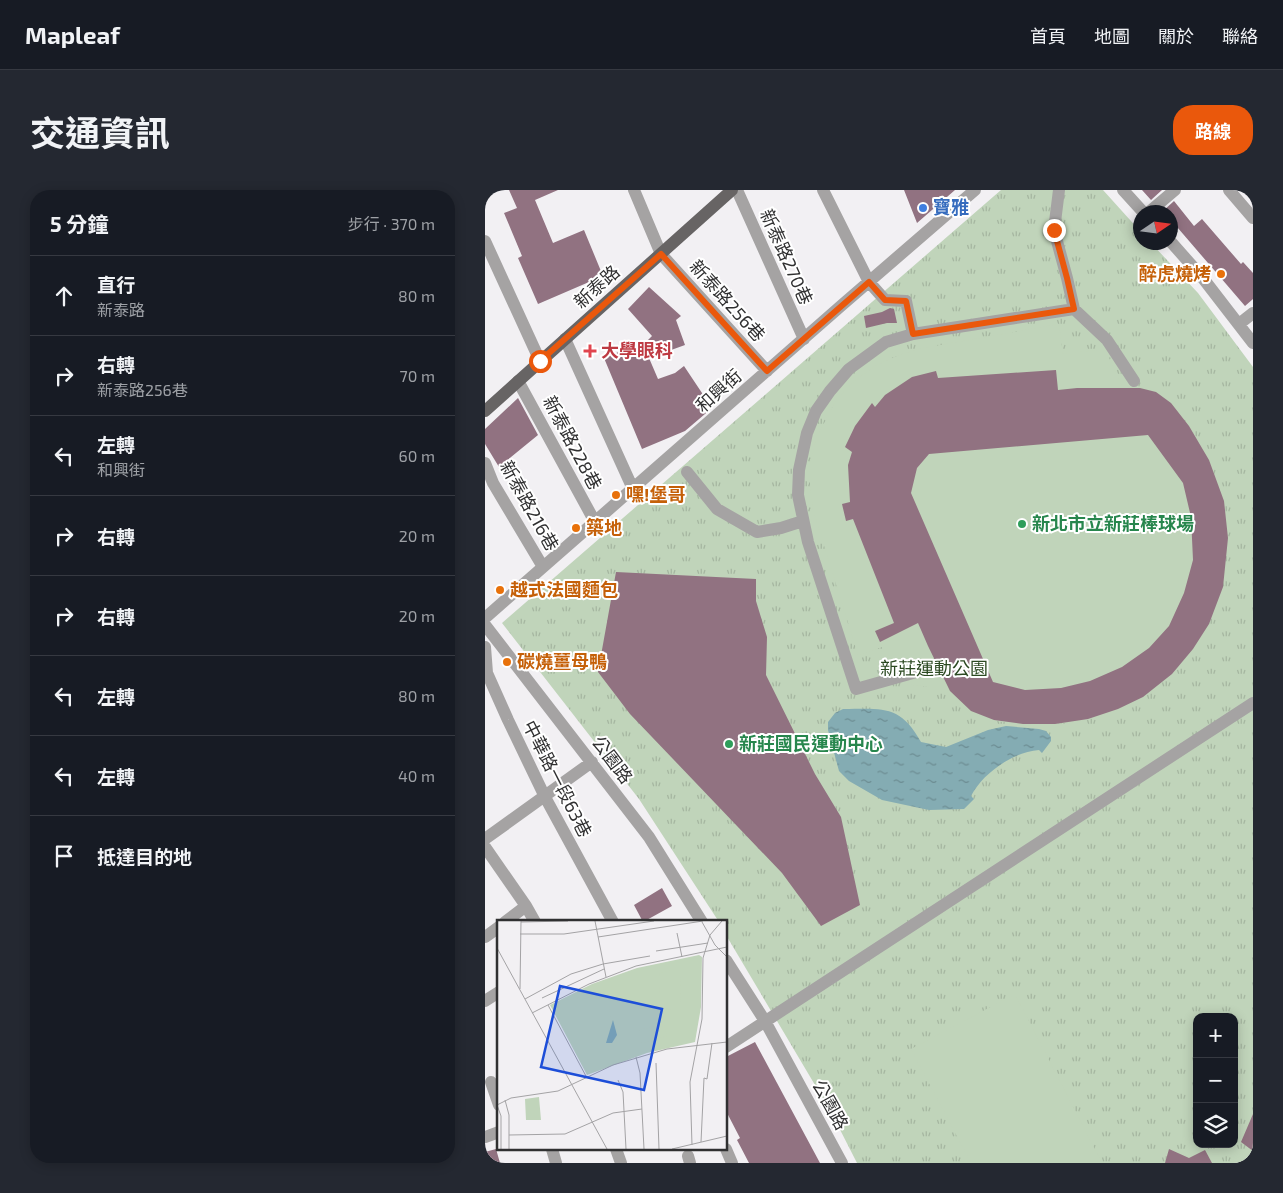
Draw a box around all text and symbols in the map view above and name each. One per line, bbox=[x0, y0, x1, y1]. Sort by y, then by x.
text: Mapleaf bbox=[25, 20, 120, 49]
text: 首頁 bbox=[1030, 25, 1066, 47]
text: 地圖 bbox=[1094, 25, 1130, 47]
text: 關於 bbox=[1158, 25, 1194, 47]
text: 聯絡 bbox=[1222, 25, 1258, 47]
button: 路線 bbox=[1173, 105, 1253, 155]
text: 交通資訊 bbox=[30, 111, 170, 153]
place label: 寶雅 bbox=[933, 196, 969, 218]
marker: 寶雅 bbox=[917, 202, 929, 214]
street label: 新泰路270巷 bbox=[756, 205, 818, 308]
north arrow bbox=[1133, 205, 1178, 250]
text: 5 分鐘 bbox=[50, 211, 108, 236]
text: 步行 · 370 m bbox=[348, 214, 435, 233]
route end bbox=[1043, 219, 1066, 242]
street label: 新泰路256巷 bbox=[685, 255, 770, 346]
street label: 新泰路 bbox=[569, 260, 624, 312]
place label: 醉虎燒烤 bbox=[1139, 262, 1211, 284]
marker: 醉虎燒烤 bbox=[1215, 268, 1227, 280]
text: 直行 bbox=[97, 273, 135, 296]
icon: ahead bbox=[50, 282, 78, 310]
text: 80 m bbox=[398, 286, 435, 305]
text: 新泰路 bbox=[97, 300, 145, 319]
place label: 大學眼科 bbox=[601, 339, 673, 361]
marker: 大學眼科 bbox=[583, 344, 597, 358]
route start bbox=[529, 350, 552, 373]
text: 右轉 bbox=[97, 353, 135, 376]
icon: right bbox=[50, 362, 78, 390]
street label: 和興街 bbox=[691, 364, 746, 416]
text: 70 m bbox=[400, 366, 435, 385]
text: 新泰路256巷 bbox=[97, 380, 188, 399]
street label: 新泰路228巷 bbox=[539, 392, 607, 493]
text: 左轉 bbox=[97, 433, 135, 456]
icon: left bbox=[50, 442, 78, 470]
text: 60 m bbox=[399, 446, 435, 465]
street label: 新泰路216巷 bbox=[496, 457, 564, 554]
text: 和興街 bbox=[97, 460, 145, 479]
place label: 嘿!堡哥 bbox=[626, 483, 685, 505]
marker: 嘿!堡哥 bbox=[610, 489, 622, 501]
place label: 新北市立新莊棒球場 bbox=[1032, 512, 1194, 534]
place label: 築地 bbox=[586, 516, 622, 538]
marker: 新北市立新莊棒球場 bbox=[1016, 518, 1028, 530]
icon: right bbox=[50, 522, 78, 550]
marker: 築地 bbox=[570, 522, 582, 534]
text: 右轉 bbox=[97, 525, 135, 548]
text: 20 m bbox=[399, 526, 435, 545]
place label: 越式法國麵包 bbox=[510, 578, 618, 600]
marker: 越式法國麵包 bbox=[494, 584, 506, 596]
icon: right bbox=[50, 602, 78, 630]
text: 右轉 bbox=[97, 605, 135, 628]
text: 20 m bbox=[399, 606, 435, 625]
place label: 碳燒薑母鴨 bbox=[517, 650, 607, 672]
marker: 碳燒薑母鴨 bbox=[501, 656, 513, 668]
park label: 新莊運動公園 bbox=[880, 657, 988, 679]
icon: left bbox=[50, 682, 78, 710]
text: 左轉 bbox=[97, 685, 135, 708]
text: 80 m bbox=[398, 686, 435, 705]
street label: 中華路一段63巷 bbox=[519, 716, 597, 841]
street label: 公園路 bbox=[588, 731, 638, 788]
place label: 新莊國民運動中心 bbox=[739, 732, 883, 754]
marker: 新莊國民運動中心 bbox=[723, 738, 735, 750]
icon: left bbox=[50, 762, 78, 790]
text: 左轉 bbox=[97, 765, 135, 788]
text: 40 m bbox=[398, 766, 435, 785]
icon: arrive bbox=[50, 842, 78, 870]
text: 抵達目的地 bbox=[97, 845, 192, 868]
inset map bbox=[497, 920, 727, 1150]
map controls bbox=[1193, 1013, 1238, 1148]
button: + bbox=[1193, 1013, 1238, 1058]
button: − bbox=[1193, 1058, 1238, 1103]
street label: 公園路 bbox=[808, 1076, 854, 1133]
button: layers bbox=[1193, 1103, 1238, 1148]

